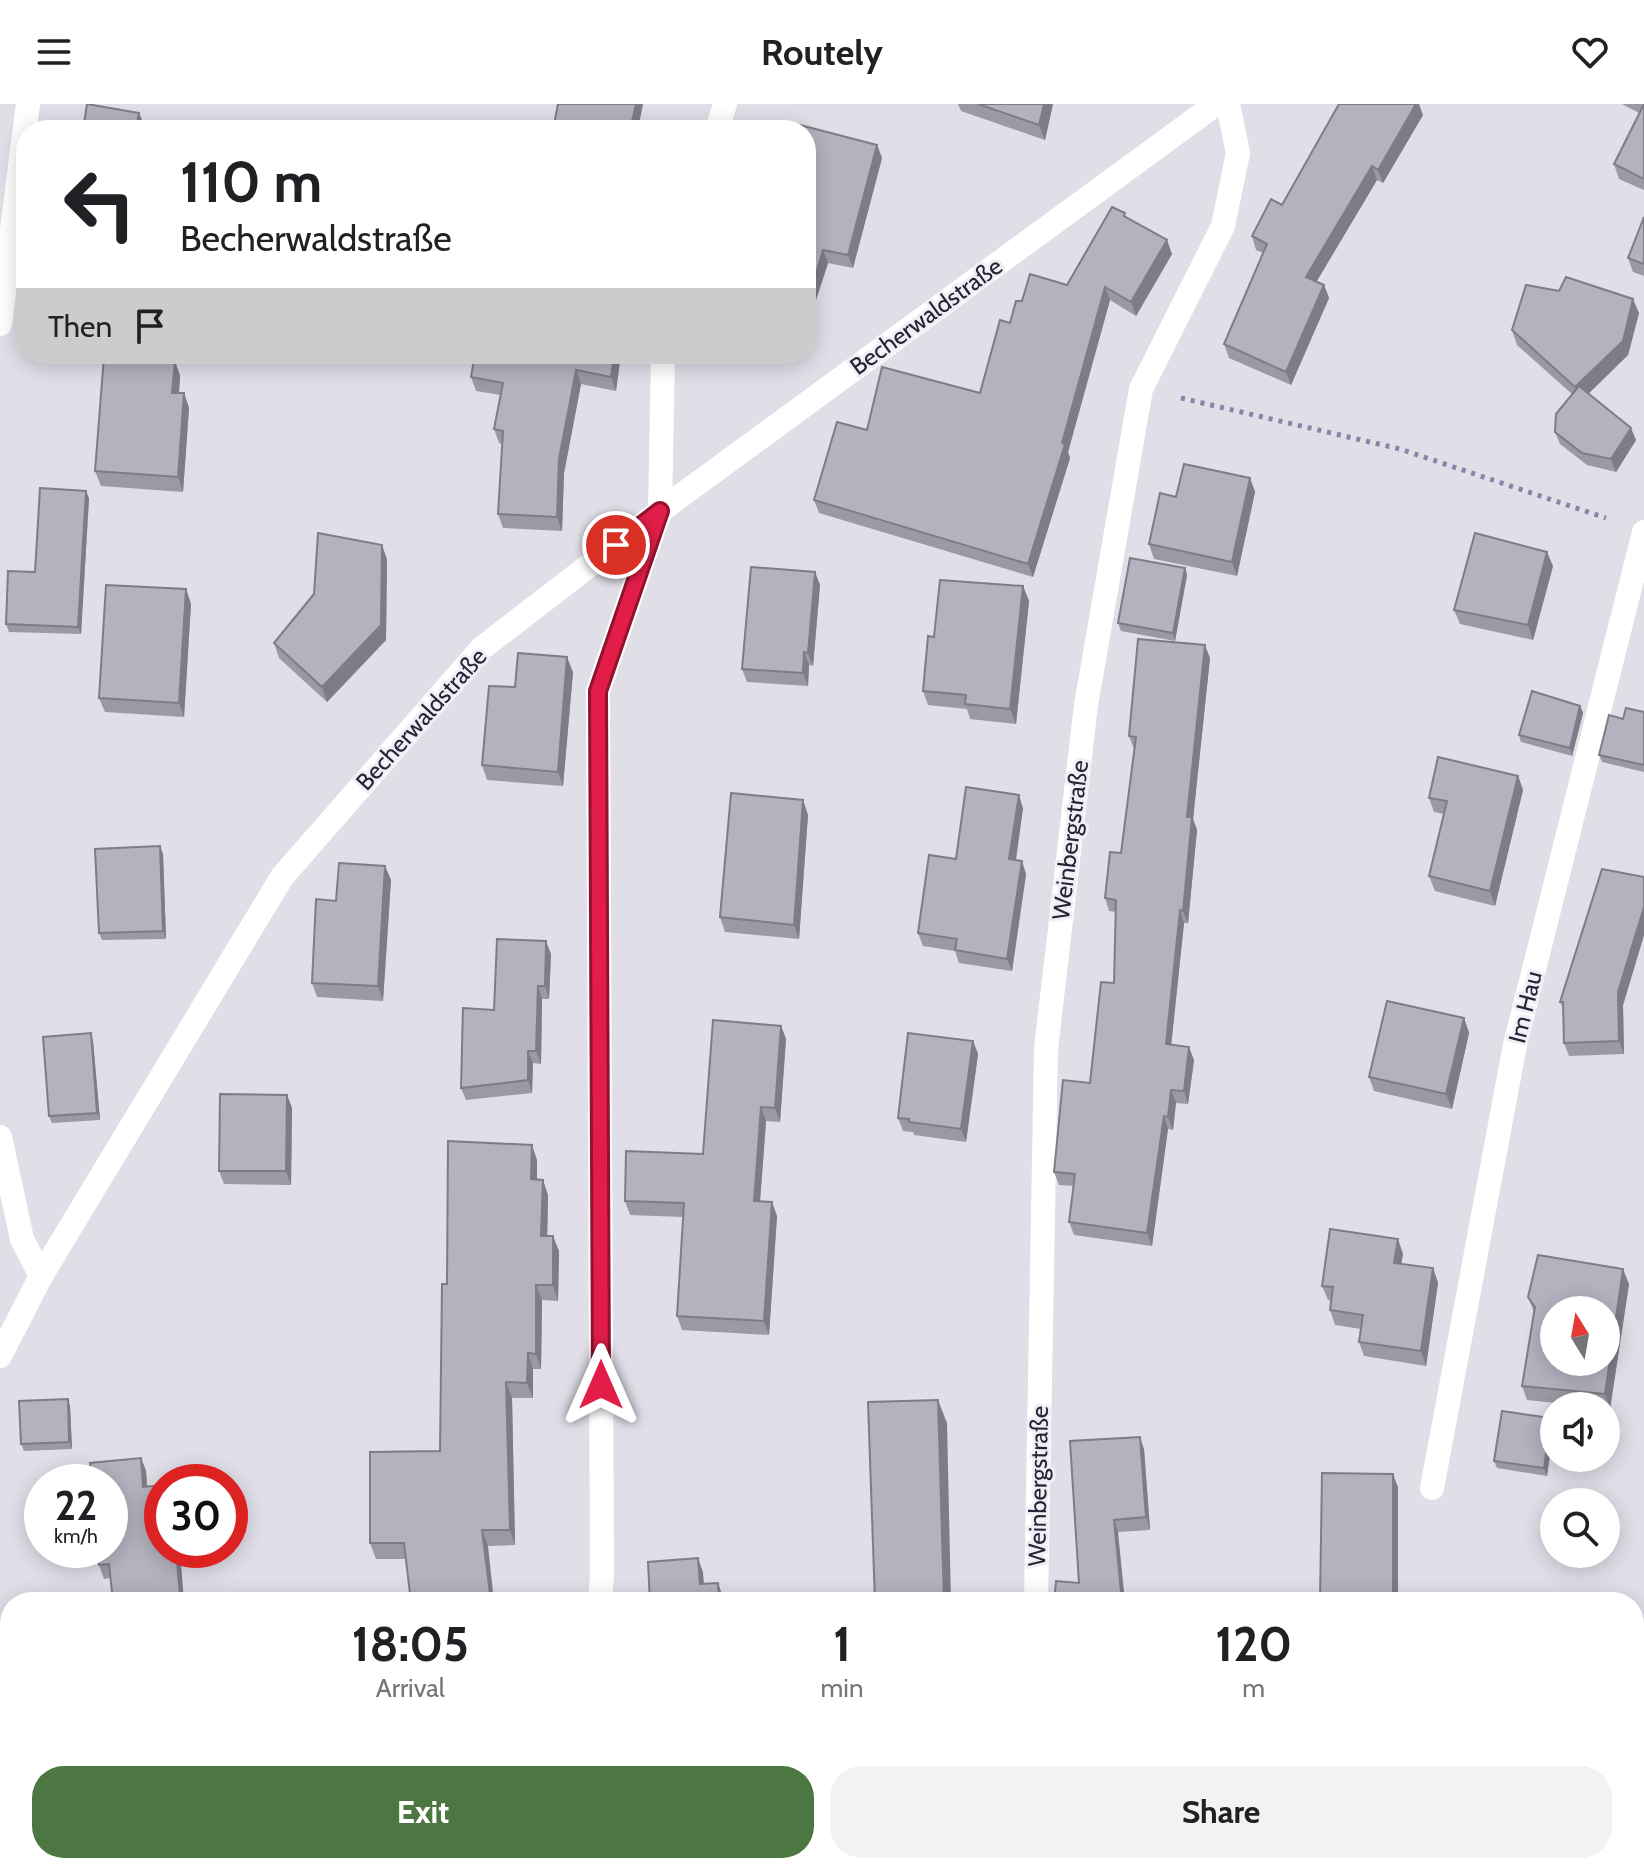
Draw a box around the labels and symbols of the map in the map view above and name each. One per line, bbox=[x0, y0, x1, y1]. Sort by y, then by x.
street label: Becherwaldstraße bbox=[844, 251, 1008, 381]
pin bbox=[582, 511, 650, 579]
street label: Becherwaldstraße bbox=[350, 642, 492, 796]
street label: Weinbergstraße bbox=[1046, 759, 1094, 921]
street label: Im Hau bbox=[1502, 968, 1548, 1046]
north arrow bbox=[1540, 1296, 1620, 1376]
position arrow bbox=[559, 1343, 643, 1427]
street label: Weinbergstraße bbox=[1022, 1405, 1054, 1567]
speed limit sign: 30 bbox=[144, 1464, 248, 1568]

